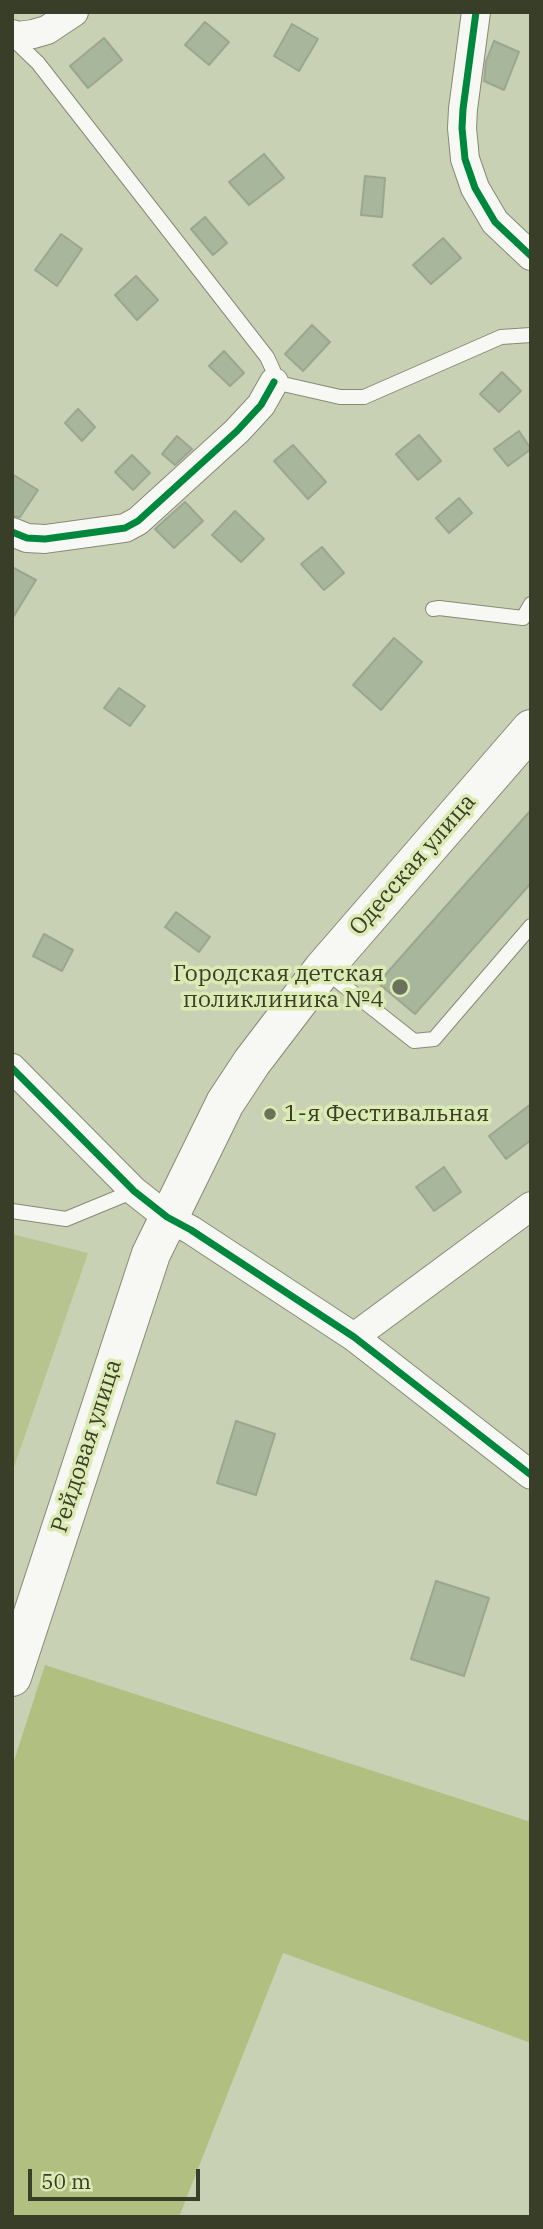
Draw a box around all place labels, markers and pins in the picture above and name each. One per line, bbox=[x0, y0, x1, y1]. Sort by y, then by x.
place label: Городская детская поликлиника №4 bbox=[173, 960, 384, 1014]
marker: Городская детская поликлиника №4 bbox=[390, 977, 410, 997]
place label: 1-я Фестивальная bbox=[284, 1100, 489, 1128]
marker: 1-я Фестивальная bbox=[262, 1106, 278, 1122]

